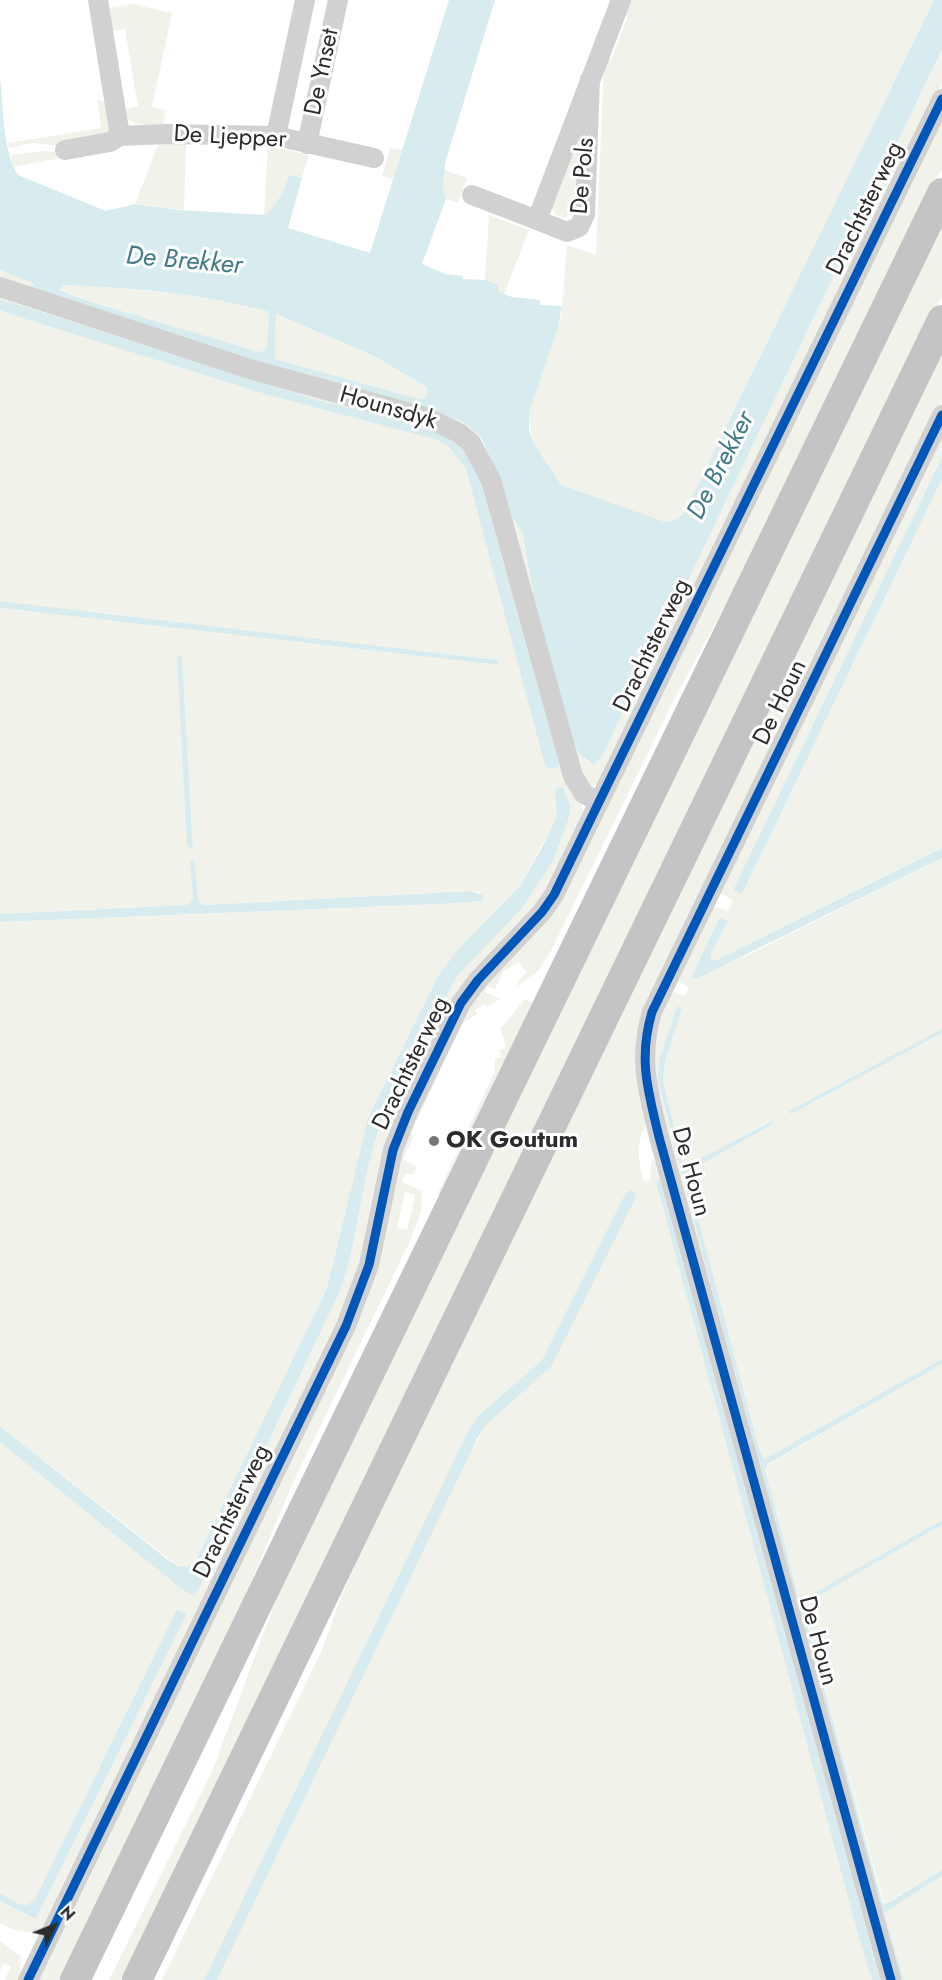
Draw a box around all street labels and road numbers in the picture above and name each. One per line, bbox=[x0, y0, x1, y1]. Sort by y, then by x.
street label: De Ynset bbox=[300, 26, 346, 118]
street label: De Ljepper bbox=[173, 121, 287, 155]
street label: De Pols bbox=[566, 137, 602, 215]
street label: Drachtsterweg bbox=[821, 138, 911, 280]
street label: Hounsdyk bbox=[336, 381, 440, 437]
street label: Drachtsterweg bbox=[608, 575, 698, 717]
street label: De Houn bbox=[748, 656, 814, 750]
street label: Drachtsterweg bbox=[367, 993, 457, 1135]
street label: De Houn bbox=[664, 1124, 716, 1220]
street label: Drachtsterweg bbox=[188, 1441, 278, 1583]
street label: De Houn bbox=[791, 1593, 843, 1689]

